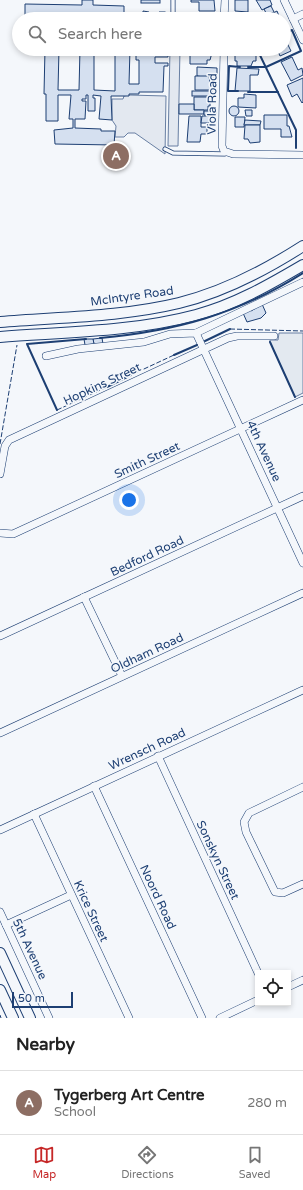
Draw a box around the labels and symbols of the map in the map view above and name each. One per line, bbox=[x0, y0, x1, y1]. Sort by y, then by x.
street label: Viola Road bbox=[204, 73, 220, 135]
pin: A bbox=[103, 141, 129, 171]
street label: McIntyre Road bbox=[90, 283, 174, 309]
street label: Hopkins Street bbox=[61, 360, 143, 408]
street label: 4th Avenue bbox=[244, 418, 284, 484]
street label: Smith Street bbox=[112, 439, 182, 481]
your location bbox=[119, 490, 139, 510]
street label: Bedford Road bbox=[108, 533, 186, 579]
street label: Oldham Road bbox=[108, 630, 186, 676]
street label: Wrensch Road bbox=[106, 725, 188, 773]
street label: Sonskyn Street bbox=[194, 818, 243, 902]
street label: Noord Road bbox=[137, 863, 179, 931]
street label: Krice Street bbox=[71, 878, 112, 944]
street label: 5th Avenue bbox=[10, 916, 50, 982]
scale bar bbox=[12, 990, 73, 1009]

